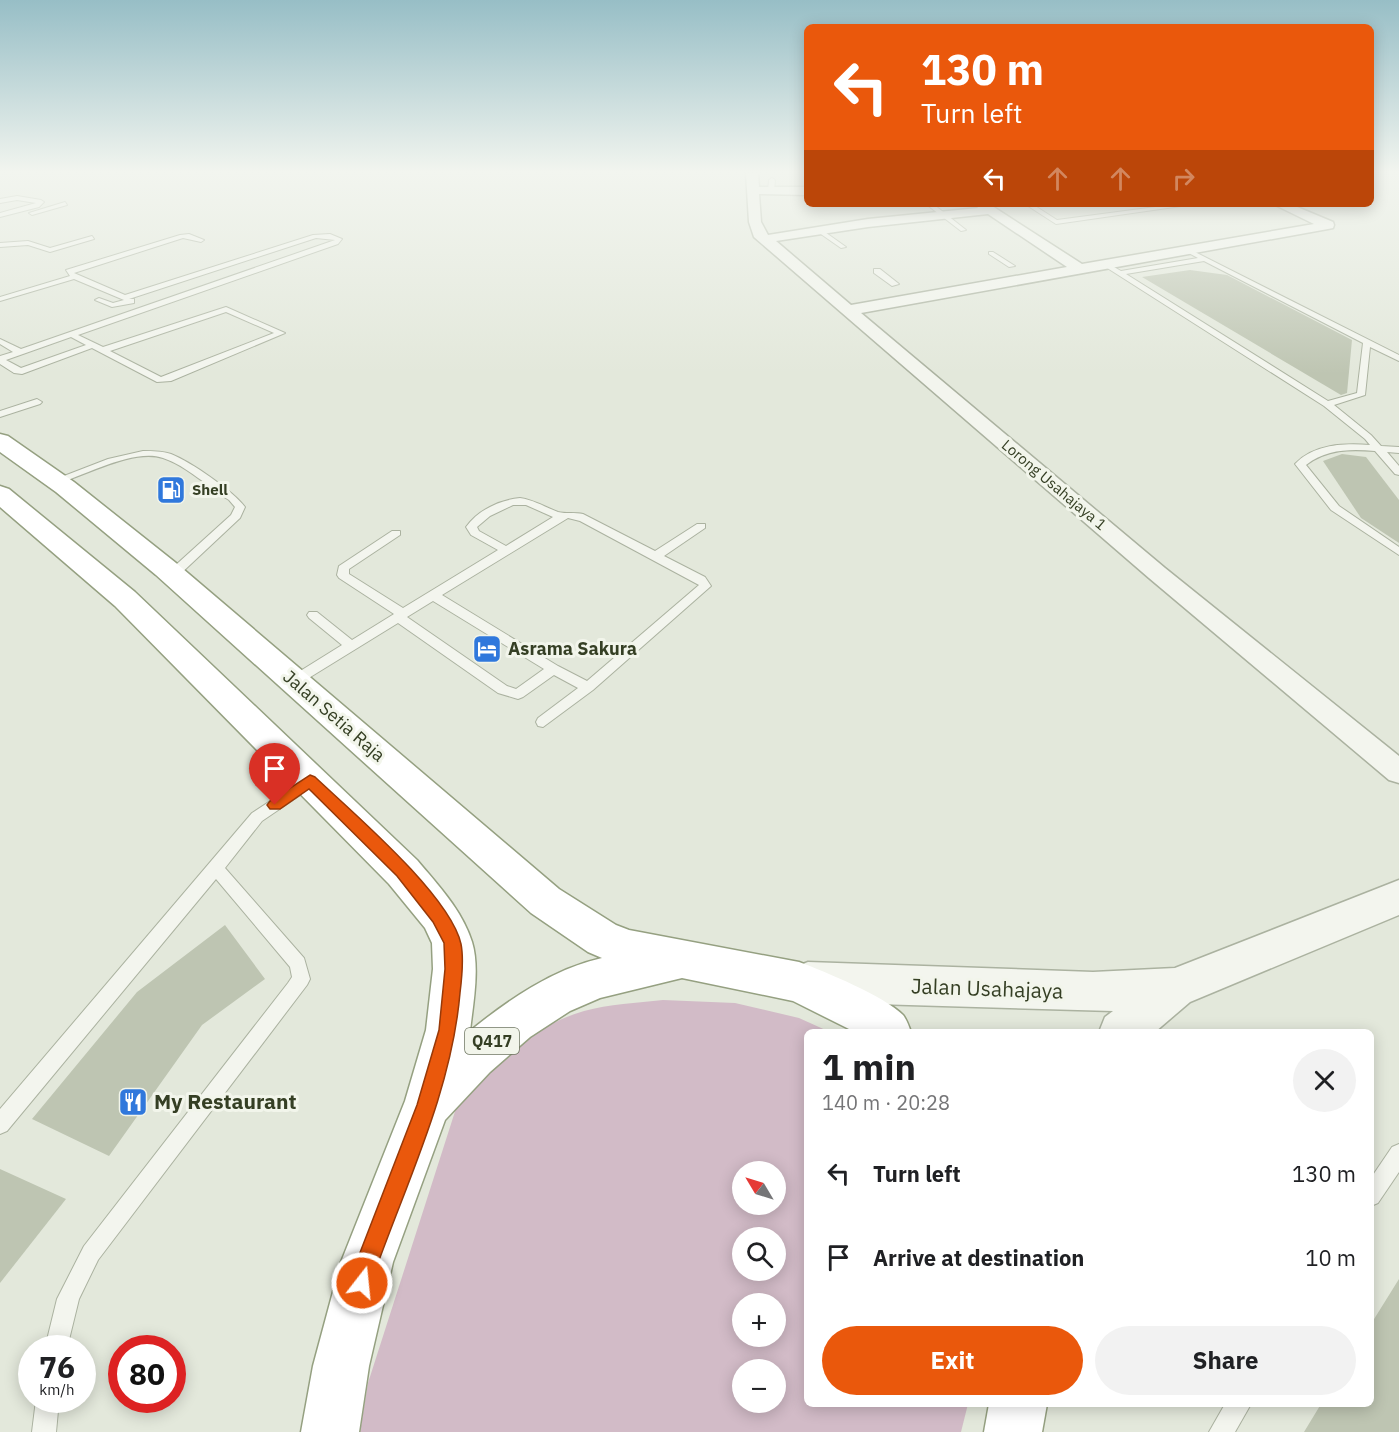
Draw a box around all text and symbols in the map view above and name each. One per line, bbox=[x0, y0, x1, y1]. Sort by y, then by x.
text: 130 m bbox=[921, 42, 1044, 97]
icon: left bbox=[822, 48, 900, 126]
text: Turn left bbox=[921, 95, 1022, 130]
icon: left bbox=[978, 162, 1011, 195]
icon: ahead bbox=[1041, 162, 1074, 195]
icon: ahead bbox=[1104, 162, 1137, 195]
icon: right bbox=[1167, 162, 1200, 195]
street label: Lorong Usahajaya 1 bbox=[998, 435, 1111, 534]
fuel station icon: Shell bbox=[155, 474, 187, 506]
place label: Shell bbox=[192, 480, 228, 499]
hotel icon: Asrama Sakura bbox=[471, 633, 503, 665]
place label: Asrama Sakura bbox=[508, 637, 637, 660]
street label: Jalan Setia Raja bbox=[279, 665, 390, 766]
pin bbox=[249, 743, 300, 805]
icon: arrive bbox=[258, 752, 291, 785]
street label: Jalan Usahajaya bbox=[910, 971, 1064, 1005]
road number: Q417 bbox=[465, 1028, 519, 1054]
text: 1 min bbox=[822, 1043, 916, 1090]
button: close bbox=[1293, 1049, 1356, 1112]
restaurant icon: My Restaurant bbox=[117, 1086, 149, 1118]
place label: My Restaurant bbox=[154, 1087, 297, 1115]
text: 140 m · 20:28 bbox=[822, 1089, 950, 1116]
icon: left bbox=[822, 1157, 855, 1190]
text: Turn left bbox=[873, 1159, 961, 1188]
text: 130 m bbox=[1292, 1159, 1356, 1188]
north arrow bbox=[732, 1161, 786, 1215]
map controls bbox=[732, 1161, 786, 1413]
button: search bbox=[732, 1227, 786, 1281]
icon: arrive bbox=[822, 1241, 855, 1274]
text: Arrive at destination bbox=[873, 1243, 1084, 1272]
text: 10 m bbox=[1305, 1243, 1356, 1272]
position arrow bbox=[330, 1251, 394, 1315]
button: + bbox=[732, 1293, 786, 1347]
button: Exit bbox=[822, 1326, 1083, 1395]
button: Share bbox=[1095, 1326, 1356, 1395]
speed limit sign: 80 bbox=[108, 1335, 186, 1413]
text: 76 bbox=[39, 1347, 75, 1386]
button: − bbox=[732, 1359, 786, 1413]
text: km/h bbox=[39, 1380, 75, 1399]

